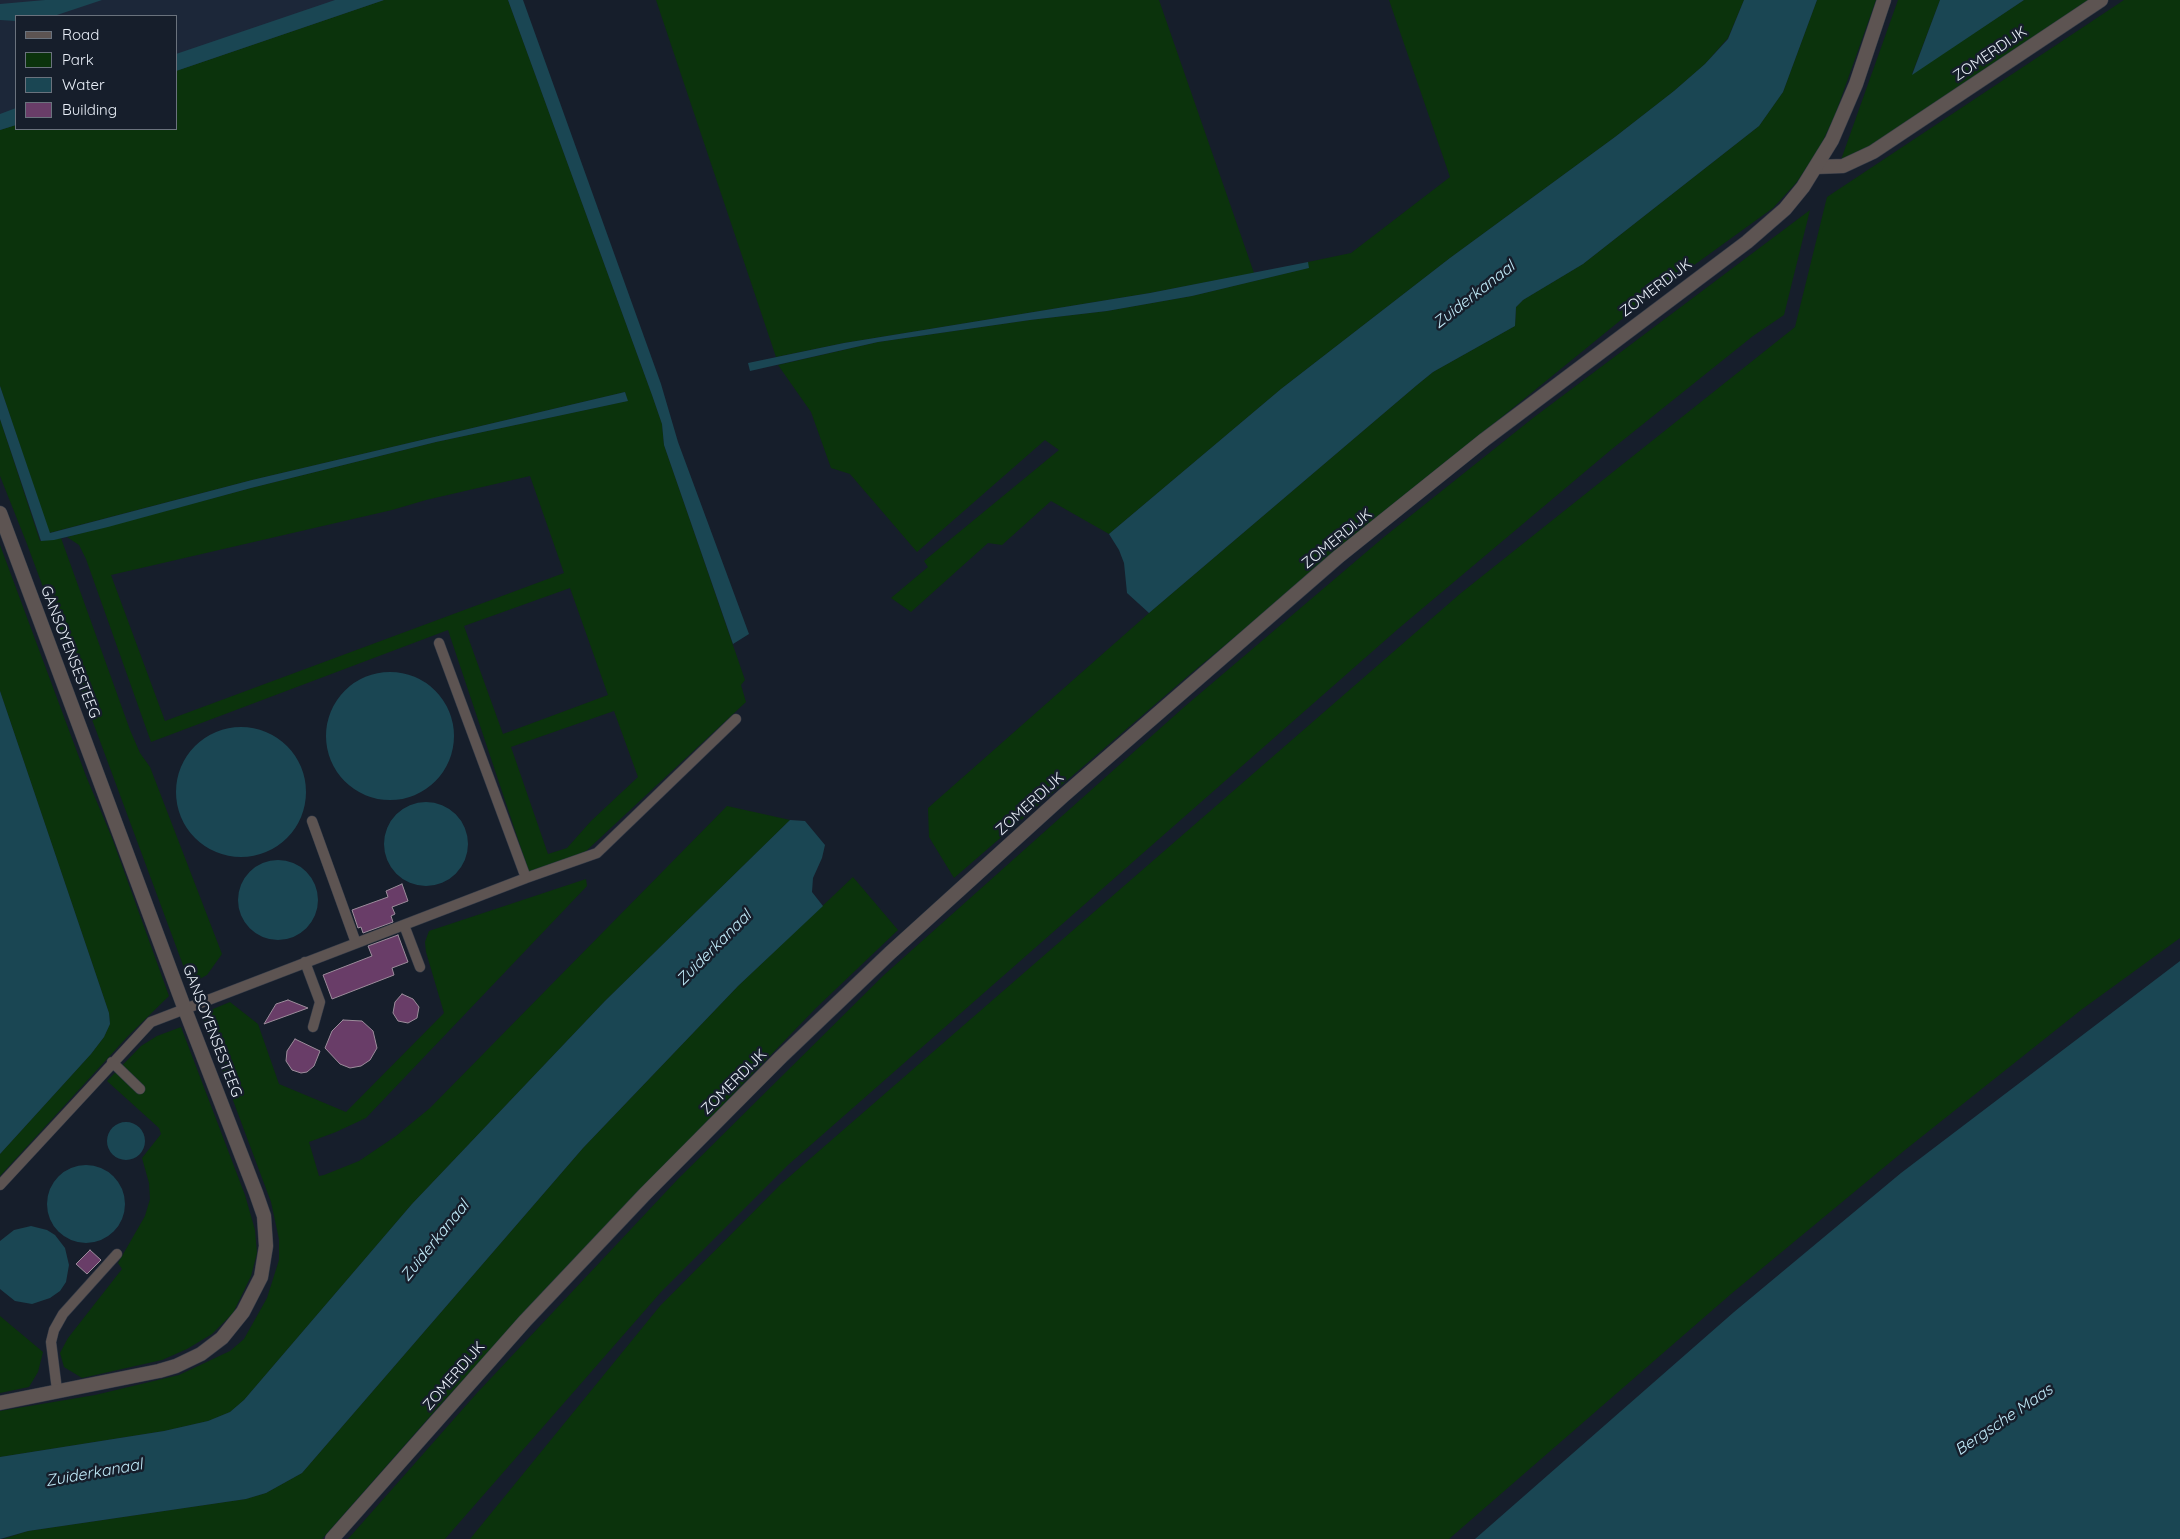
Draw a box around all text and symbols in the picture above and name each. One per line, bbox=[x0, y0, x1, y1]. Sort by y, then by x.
legend bbox=[15, 15, 178, 130]
street label: ZOMERDIJK bbox=[1950, 23, 2030, 85]
text: Road bbox=[62, 25, 99, 44]
text: Park bbox=[62, 50, 94, 69]
text: Water bbox=[62, 75, 105, 94]
text: Building bbox=[62, 100, 117, 119]
street label: ZOMERDIJK bbox=[1617, 255, 1695, 321]
water label: Zuiderkanaal bbox=[1429, 257, 1519, 333]
street label: ZOMERDIJK bbox=[1298, 505, 1376, 573]
street label: GANSOYENSESTEEG bbox=[36, 583, 104, 721]
street label: ZOMERDIJK bbox=[992, 769, 1068, 839]
water label: Zuiderkanaal bbox=[672, 906, 756, 990]
street label: GANSOYENSESTEEG bbox=[178, 962, 246, 1100]
street label: ZOMERDIJK bbox=[697, 1045, 771, 1119]
water label: Zuiderkanaal bbox=[397, 1197, 473, 1285]
street label: ZOMERDIJK bbox=[419, 1338, 489, 1414]
water label: Bergsche Maas bbox=[1951, 1380, 2057, 1460]
water label: Zuiderkanaal bbox=[44, 1455, 144, 1491]

